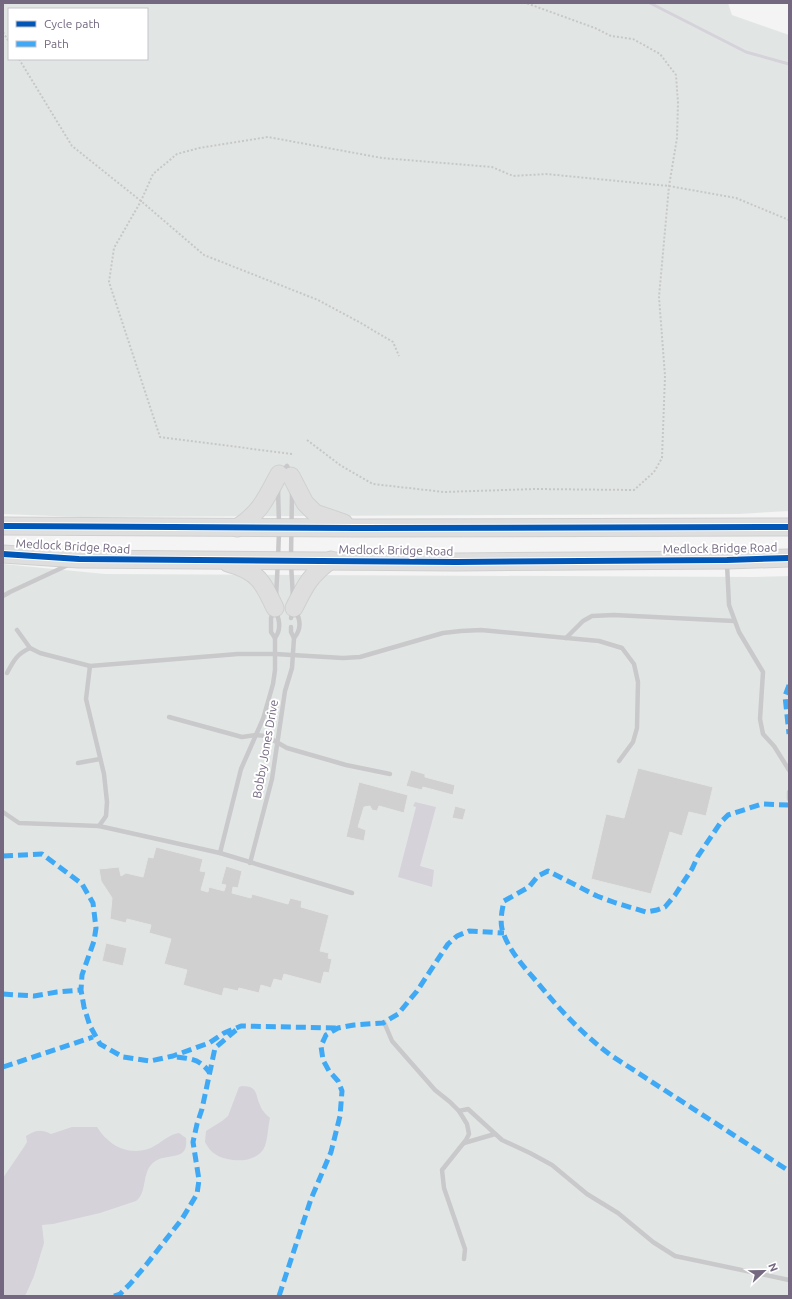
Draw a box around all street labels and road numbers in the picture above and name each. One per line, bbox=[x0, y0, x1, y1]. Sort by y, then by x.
street label: Medlock Bridge Road bbox=[15, 537, 131, 555]
street label: Medlock Bridge Road bbox=[663, 541, 777, 555]
street label: Medlock Bridge Road bbox=[339, 543, 453, 557]
street label: Bobby Jones Drive bbox=[250, 699, 280, 799]

